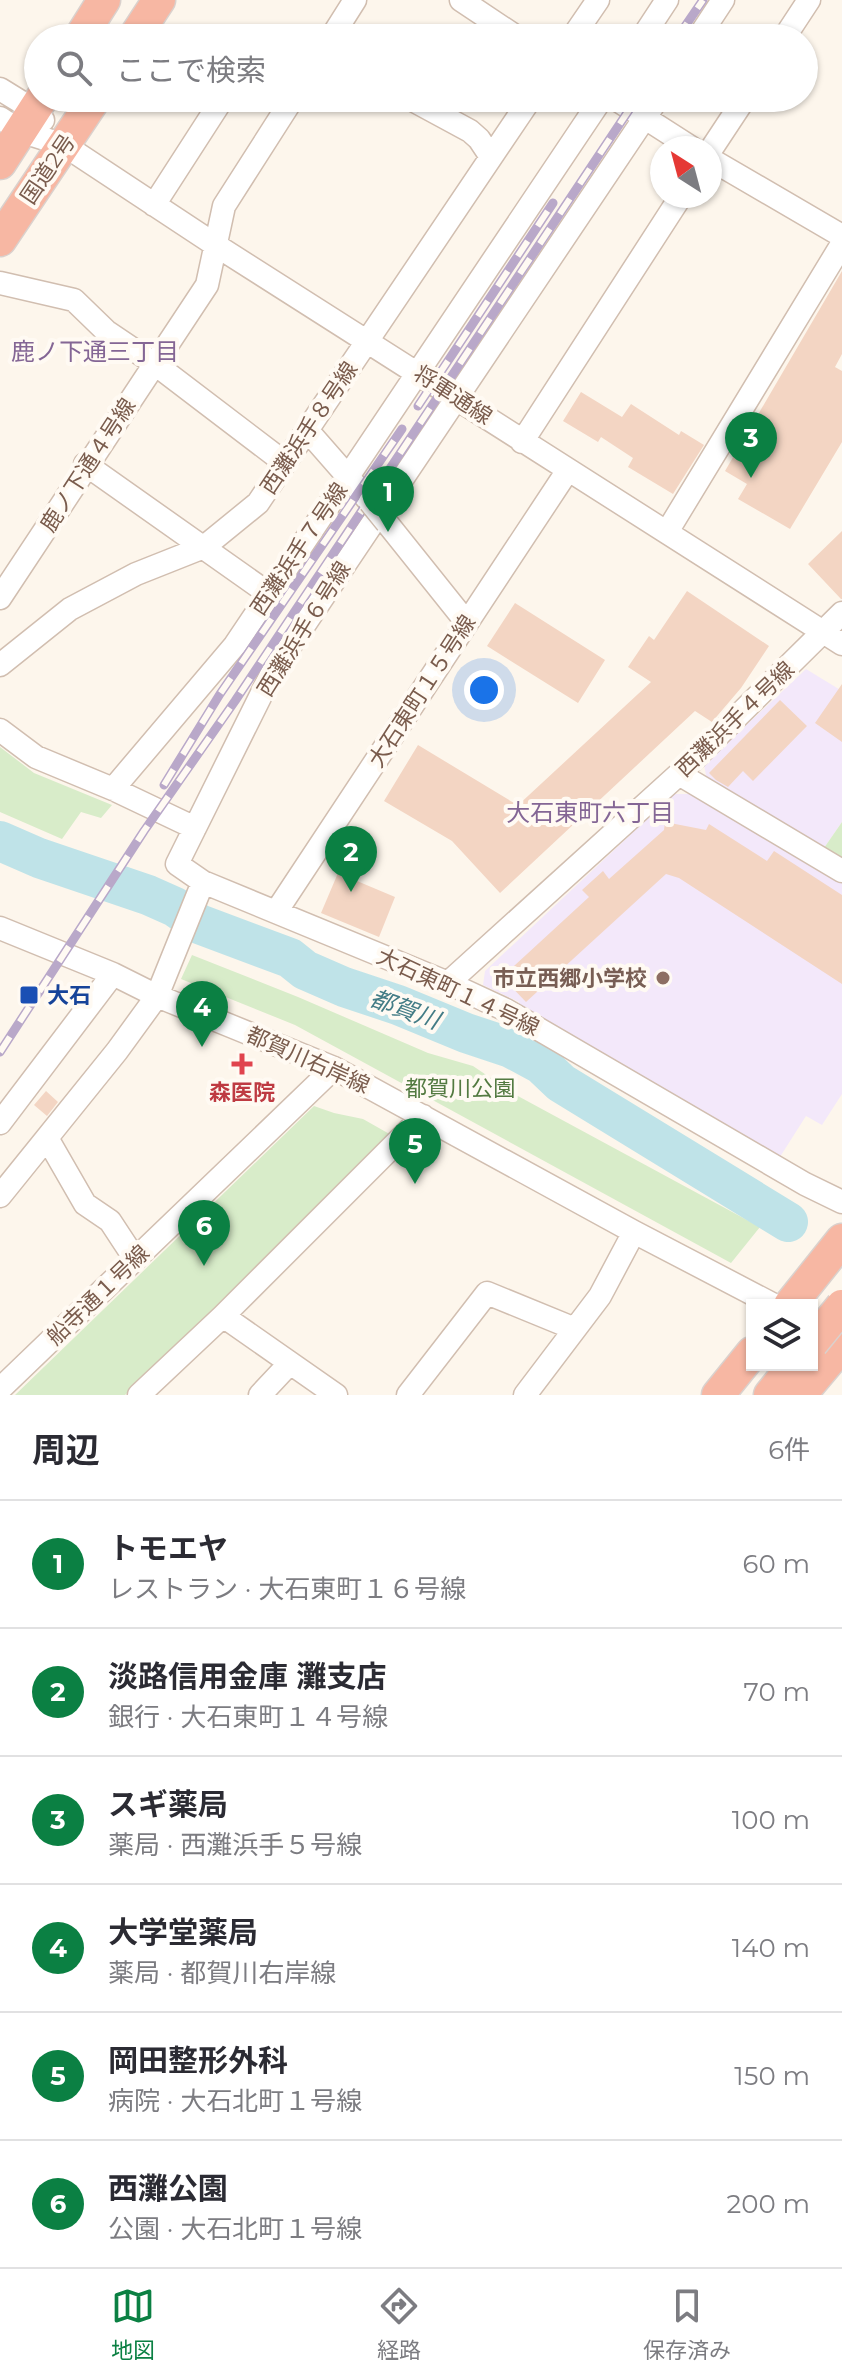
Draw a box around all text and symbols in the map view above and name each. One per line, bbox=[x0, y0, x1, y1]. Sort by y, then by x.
search box bbox=[24, 24, 818, 112]
icon: search bbox=[52, 46, 96, 90]
text: ここで検索 bbox=[116, 52, 266, 89]
street label: 国道2号 bbox=[15, 129, 81, 209]
north arrow bbox=[650, 136, 722, 208]
district label: 鹿ノ下通三丁目 bbox=[11, 337, 179, 366]
street label: 西灘浜手８号線 bbox=[255, 357, 363, 499]
street label: 将軍通線 bbox=[409, 360, 497, 430]
street label: 鹿ノ下通４号線 bbox=[35, 393, 141, 537]
pin: 3 bbox=[725, 412, 777, 478]
pin: 1 bbox=[362, 466, 414, 532]
street label: 西灘浜手７号線 bbox=[245, 478, 353, 620]
street label: 西灘浜手６号線 bbox=[252, 557, 356, 701]
street label: 大石東町１５号線 bbox=[363, 610, 481, 772]
street label: 西灘浜手４号線 bbox=[670, 656, 800, 782]
your location bbox=[464, 670, 504, 710]
district label: 大石東町六丁目 bbox=[506, 798, 674, 827]
pin: 2 bbox=[325, 826, 377, 892]
street label: 大石東町１４号線 bbox=[373, 943, 543, 1041]
place label: 市立西郷小学校 bbox=[493, 965, 647, 992]
marker: 市立西郷小学校 bbox=[654, 969, 672, 987]
pin: 4 bbox=[176, 981, 228, 1047]
place label: 大石 bbox=[47, 982, 91, 1009]
water label: 都賀川 bbox=[366, 983, 447, 1036]
marker: 大石 bbox=[18, 984, 40, 1006]
street label: 都賀川右岸線 bbox=[242, 1021, 374, 1099]
marker: 森医院 bbox=[231, 1053, 253, 1075]
park label: 都賀川公園 bbox=[405, 1075, 515, 1102]
place label: 森医院 bbox=[209, 1079, 275, 1106]
pin: 5 bbox=[389, 1118, 441, 1184]
pin: 6 bbox=[178, 1200, 230, 1266]
street label: 船寺通１号線 bbox=[41, 1239, 155, 1351]
map controls bbox=[746, 1299, 818, 1371]
button: layers bbox=[746, 1299, 818, 1371]
text: 周辺 bbox=[32, 1429, 100, 1471]
text: 6件 bbox=[768, 1434, 810, 1466]
text: トモエヤ bbox=[108, 1530, 228, 1567]
text: 1 bbox=[53, 1548, 63, 1580]
text: 60 m bbox=[743, 1548, 810, 1580]
text: レストラン · 大石東町１６号線 bbox=[108, 1573, 466, 1605]
text: 淡路信用金庫 灘支店 bbox=[108, 1658, 387, 1695]
text: 2 bbox=[50, 1676, 66, 1708]
text: 70 m bbox=[744, 1676, 810, 1708]
text: 銀行 · 大石東町１４号線 bbox=[108, 1701, 388, 1733]
text: スギ薬局 bbox=[108, 1786, 228, 1823]
text: 3 bbox=[50, 1804, 66, 1836]
text: 100 m bbox=[732, 1804, 810, 1836]
text: 薬局 · 西灘浜手５号線 bbox=[108, 1829, 362, 1861]
text: 大学堂薬局 bbox=[108, 1914, 258, 1951]
text: 4 bbox=[49, 1932, 67, 1964]
text: 140 m bbox=[732, 1932, 810, 1964]
text: 薬局 · 都賀川右岸線 bbox=[108, 1957, 336, 1989]
text: 岡田整形外科 bbox=[108, 2042, 288, 2079]
text: 5 bbox=[50, 2060, 66, 2092]
text: 150 m bbox=[734, 2060, 810, 2092]
text: 病院 · 大石北町１号線 bbox=[108, 2085, 362, 2117]
text: 西灘公園 bbox=[108, 2170, 228, 2207]
text: 6 bbox=[50, 2188, 66, 2220]
text: 200 m bbox=[726, 2188, 810, 2220]
text: 公園 · 大石北町１号線 bbox=[108, 2213, 362, 2245]
tab: 地図 bbox=[111, 2284, 155, 2364]
tab: 経路 bbox=[377, 2284, 421, 2364]
tab: 保存済み bbox=[643, 2284, 731, 2364]

